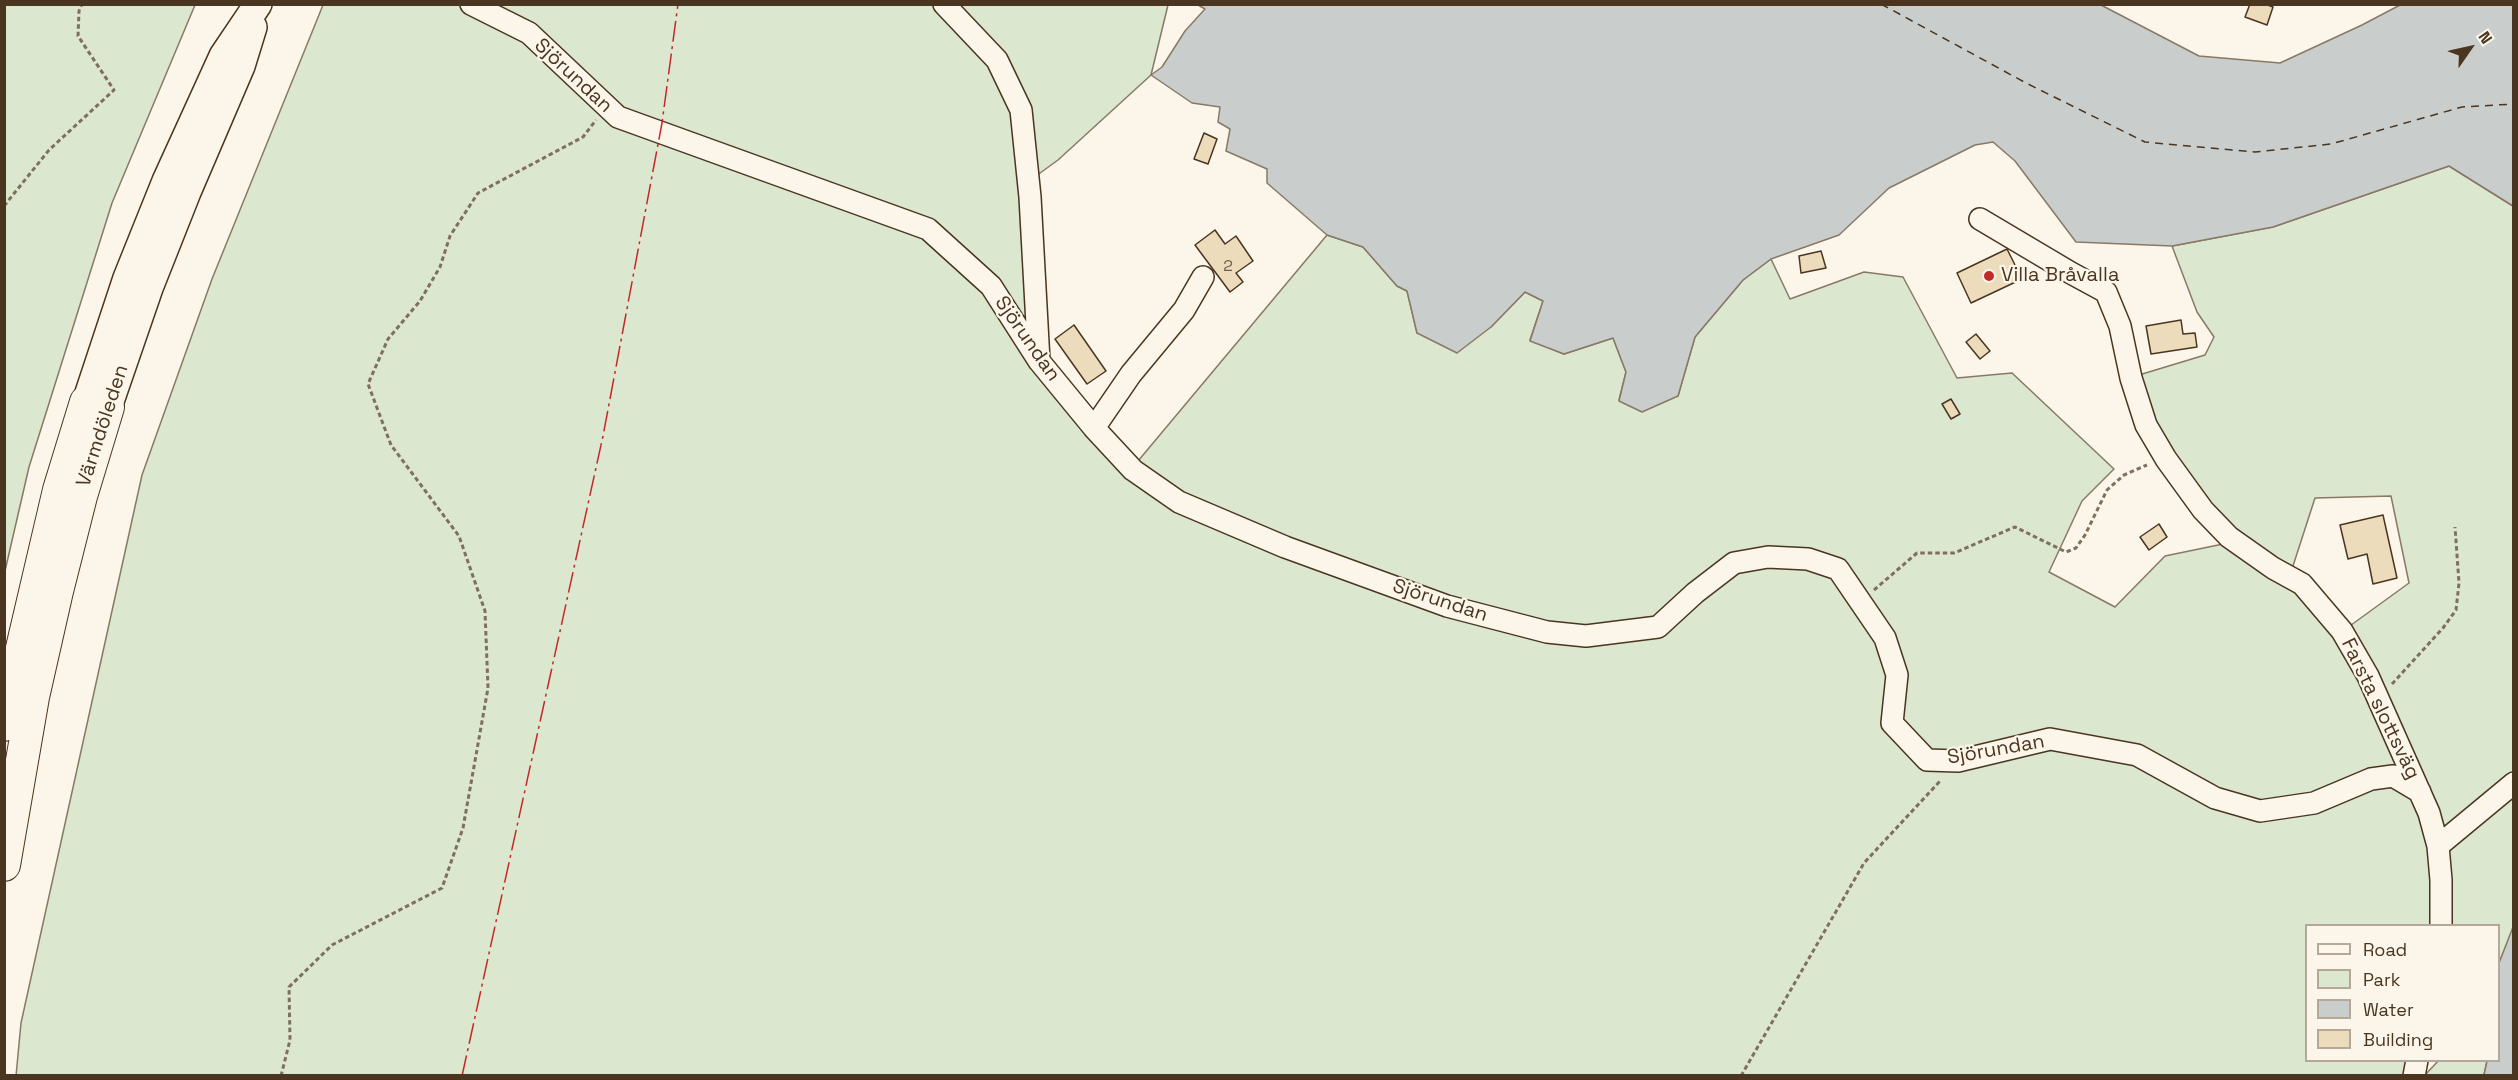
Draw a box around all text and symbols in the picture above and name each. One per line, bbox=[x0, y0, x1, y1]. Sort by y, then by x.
north arrow bbox=[2440, 18, 2500, 78]
text: N bbox=[2474, 27, 2497, 48]
street label: Sjörundan bbox=[529, 34, 617, 118]
house number: 2 bbox=[1223, 257, 1233, 277]
place label: Villa Bråvalla bbox=[2001, 264, 2119, 288]
marker: Villa Bråvalla bbox=[1982, 269, 1996, 283]
street label: Sjörundan bbox=[989, 292, 1065, 386]
street label: Värmdöleden bbox=[72, 362, 134, 490]
street label: Sjörundan bbox=[1390, 574, 1490, 628]
street label: Farsta slottsväg bbox=[2336, 635, 2424, 783]
street label: Sjörundan bbox=[1946, 730, 2046, 770]
legend bbox=[2305, 924, 2500, 1062]
text: Road bbox=[2363, 938, 2407, 961]
text: Park bbox=[2363, 968, 2400, 991]
text: Water bbox=[2363, 998, 2414, 1021]
text: Building bbox=[2363, 1028, 2433, 1051]

